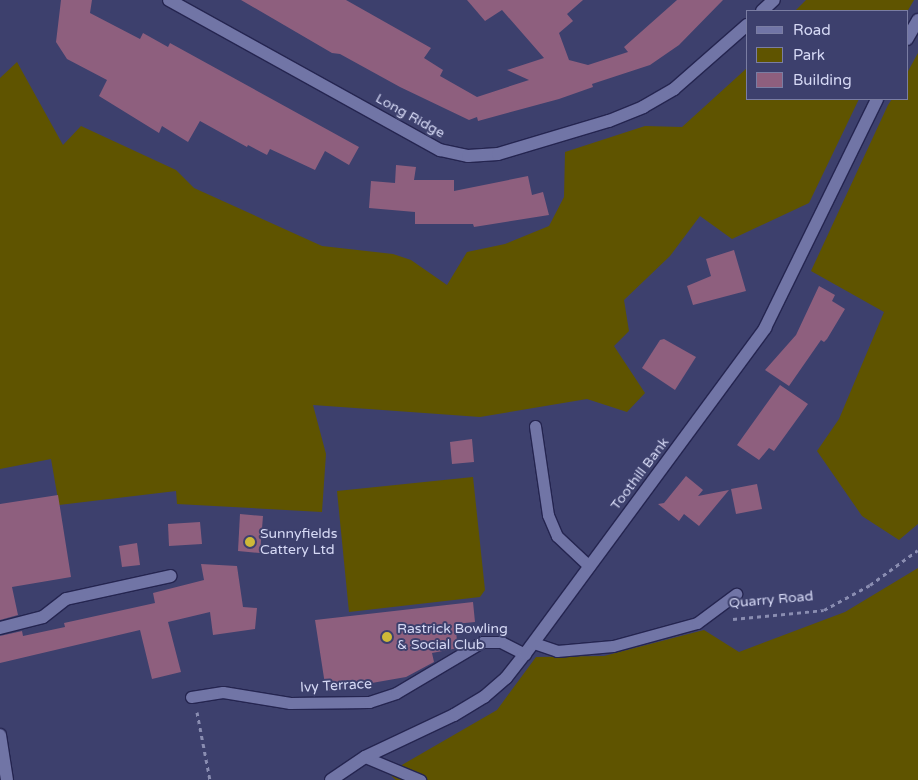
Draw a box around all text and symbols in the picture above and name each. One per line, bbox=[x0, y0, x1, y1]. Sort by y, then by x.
legend bbox=[746, 10, 908, 100]
text: Road bbox=[793, 21, 831, 39]
text: Park bbox=[793, 46, 825, 64]
text: Building bbox=[793, 71, 852, 89]
street label: Long Ridge bbox=[372, 90, 448, 142]
street label: Toothill Bank bbox=[607, 434, 673, 514]
place label: Sunnyfields Cattery Ltd bbox=[260, 526, 337, 558]
marker: Sunnyfields Cattery Ltd bbox=[244, 536, 256, 548]
street label: Quarry Road bbox=[728, 588, 814, 612]
place label: Rastrick Bowling & Social Club bbox=[397, 621, 508, 654]
marker: Rastrick Bowling & Social Club bbox=[381, 631, 393, 643]
street label: Ivy Terrace bbox=[300, 676, 372, 696]

